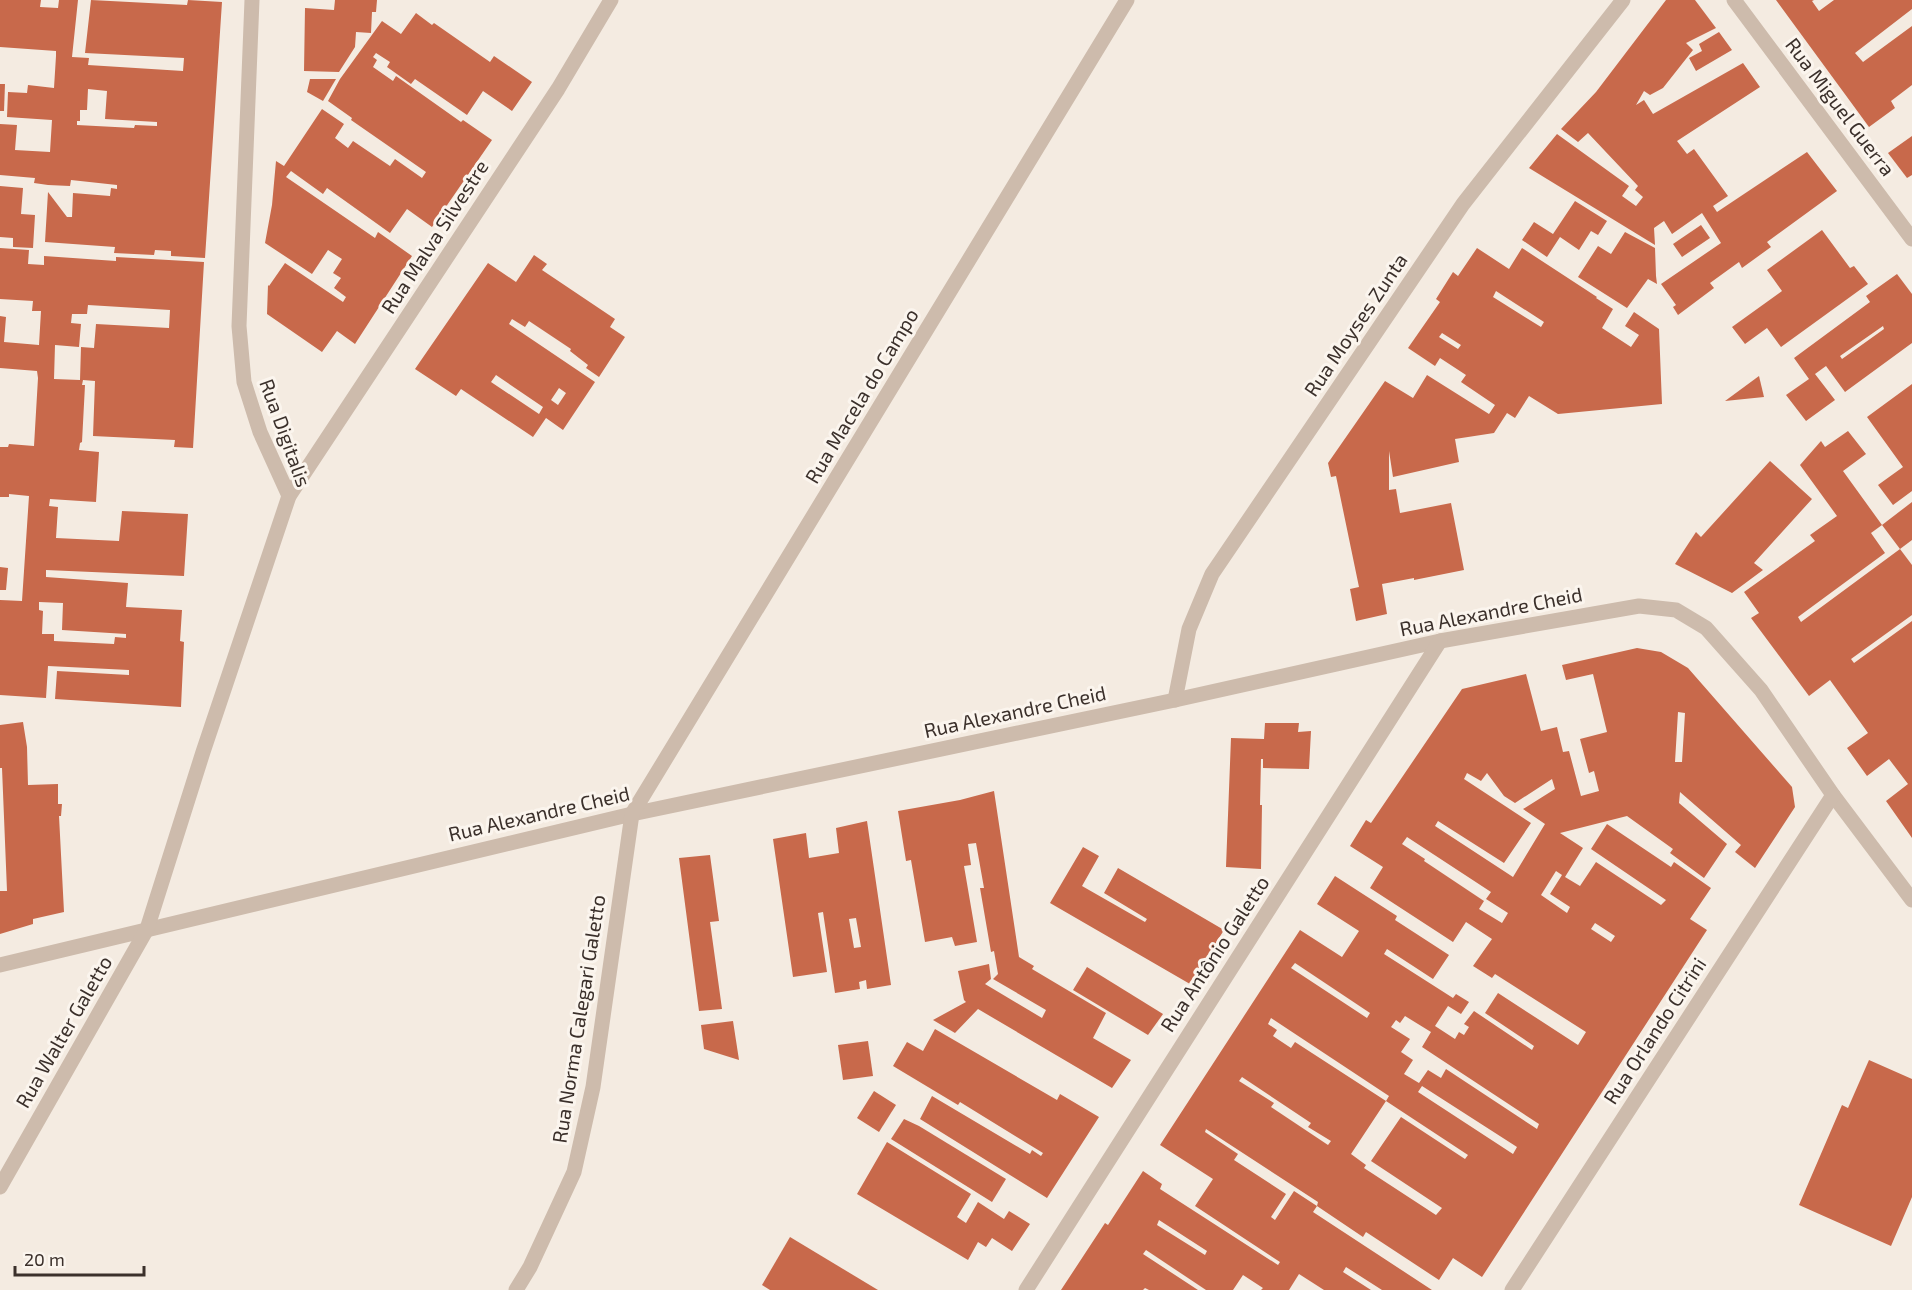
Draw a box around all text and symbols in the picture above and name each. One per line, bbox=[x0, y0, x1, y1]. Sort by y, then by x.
street label: Rua Miguel Guerra bbox=[1781, 33, 1901, 180]
street label: Rua Malva Silvestre bbox=[376, 155, 493, 318]
street label: Rua Moyses Zunta bbox=[1299, 248, 1412, 400]
street label: Rua Macela do Campo bbox=[799, 304, 923, 487]
street label: Rua Digitalis bbox=[255, 375, 317, 490]
street label: Rua Alexandre Cheid bbox=[1397, 582, 1584, 641]
street label: Rua Alexandre Cheid bbox=[922, 680, 1108, 742]
street label: Rua Alexandre Cheid bbox=[446, 780, 632, 846]
street label: Rua Antônio Galetto bbox=[1155, 871, 1274, 1036]
street label: Rua Norma Calegari Galetto bbox=[547, 893, 609, 1145]
street label: Rua Walter Galetto bbox=[10, 951, 116, 1112]
street label: Rua Orlando Citrini bbox=[1598, 953, 1711, 1108]
scale bar bbox=[15, 1239, 144, 1277]
text: 20 m bbox=[24, 1248, 65, 1270]

